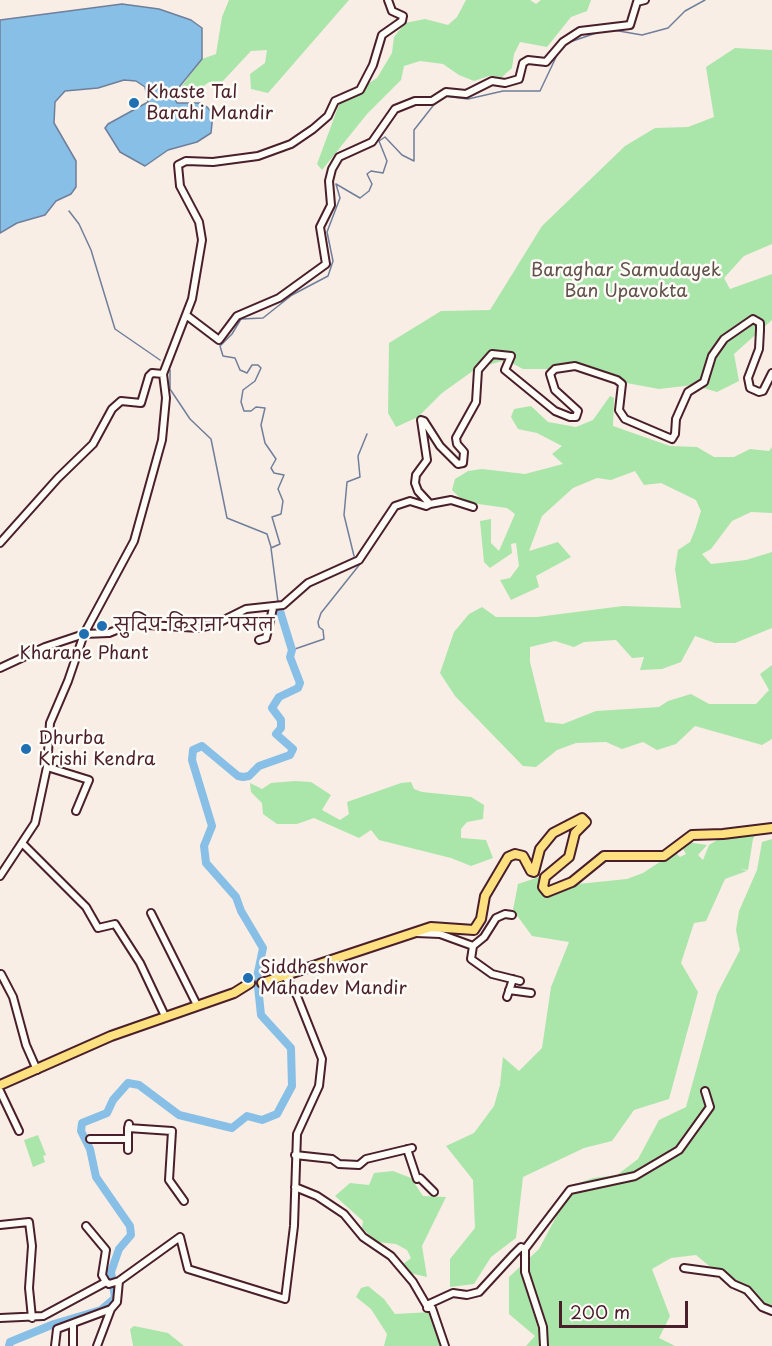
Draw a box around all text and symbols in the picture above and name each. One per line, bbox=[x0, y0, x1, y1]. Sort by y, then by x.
place label: Khaste Tal Barahi Mandir bbox=[146, 82, 273, 124]
marker: Khaste Tal Barahi Mandir bbox=[127, 96, 141, 110]
park label: Baraghar Samudayek Ban Upavokta bbox=[531, 260, 721, 302]
place label: सुदिप किराना पसल bbox=[114, 615, 274, 637]
marker: सुदिप किराना पसल bbox=[95, 619, 109, 633]
marker: Kharane Phant bbox=[77, 627, 91, 641]
place label: Kharane Phant bbox=[19, 643, 149, 665]
place label: Dhurba Krishi Kendra bbox=[38, 728, 155, 771]
marker: Dhurba Krishi Kendra bbox=[19, 742, 33, 756]
place label: Siddheshwor Mahadev Mandir bbox=[260, 957, 407, 1000]
marker: Siddheshwor Mahadev Mandir bbox=[241, 971, 255, 985]
scale bar bbox=[562, 1289, 691, 1327]
text: 200 m bbox=[570, 1298, 630, 1325]

